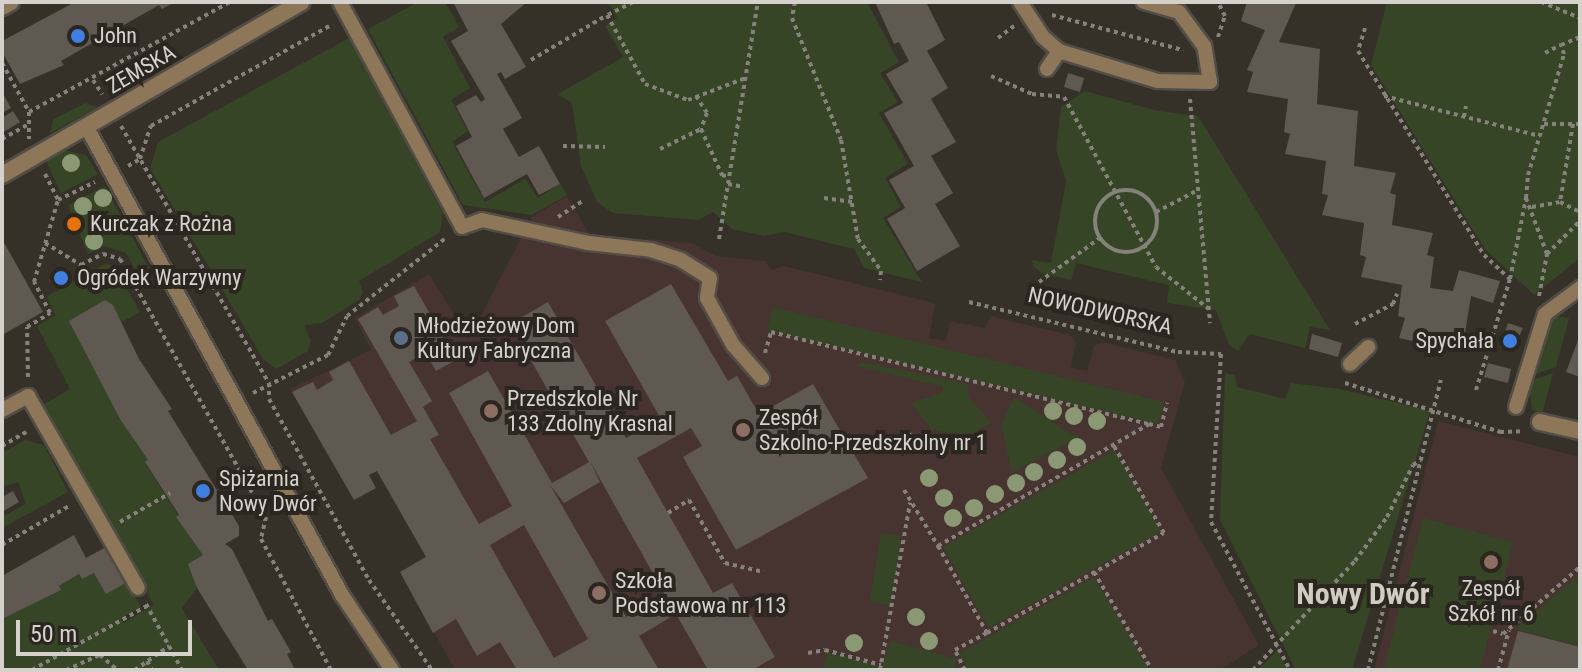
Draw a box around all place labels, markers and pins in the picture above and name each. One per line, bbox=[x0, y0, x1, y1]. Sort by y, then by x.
place label: John bbox=[94, 23, 137, 49]
marker: John bbox=[69, 27, 87, 45]
place label: Kurczak z Rożna bbox=[90, 211, 232, 237]
marker: Kurczak z Rożna bbox=[65, 215, 83, 233]
place label: Ogródek Warzywny bbox=[77, 265, 241, 291]
marker: Ogródek Warzywny bbox=[52, 269, 70, 287]
place label: Młodzieżowy Dom Kultury Fabryczna bbox=[417, 312, 575, 364]
place label: Spychała bbox=[1415, 328, 1494, 354]
marker: Młodzieżowy Dom Kultury Fabryczna bbox=[392, 329, 410, 347]
marker: Spychała bbox=[1501, 332, 1519, 350]
place label: Przedszkole Nr 133 Zdolny Krasnal bbox=[507, 385, 673, 436]
marker: Przedszkole Nr 133 Zdolny Krasnal bbox=[482, 402, 500, 420]
place label: Zespół Szkolno-Przedszkolny nr 1 bbox=[759, 404, 987, 456]
marker: Zespół Szkolno-Przedszkolny nr 1 bbox=[734, 421, 752, 439]
place label: Spiżarnia Nowy Dwór bbox=[219, 465, 317, 516]
marker: Spiżarnia Nowy Dwór bbox=[194, 482, 212, 500]
marker: Zespół Szkół nr 6 bbox=[1482, 553, 1500, 571]
place label: Szkoła Podstawowa nr 113 bbox=[615, 567, 786, 618]
place label: Zespół Szkół nr 6 bbox=[1448, 575, 1534, 626]
marker: Szkoła Podstawowa nr 113 bbox=[590, 584, 608, 602]

